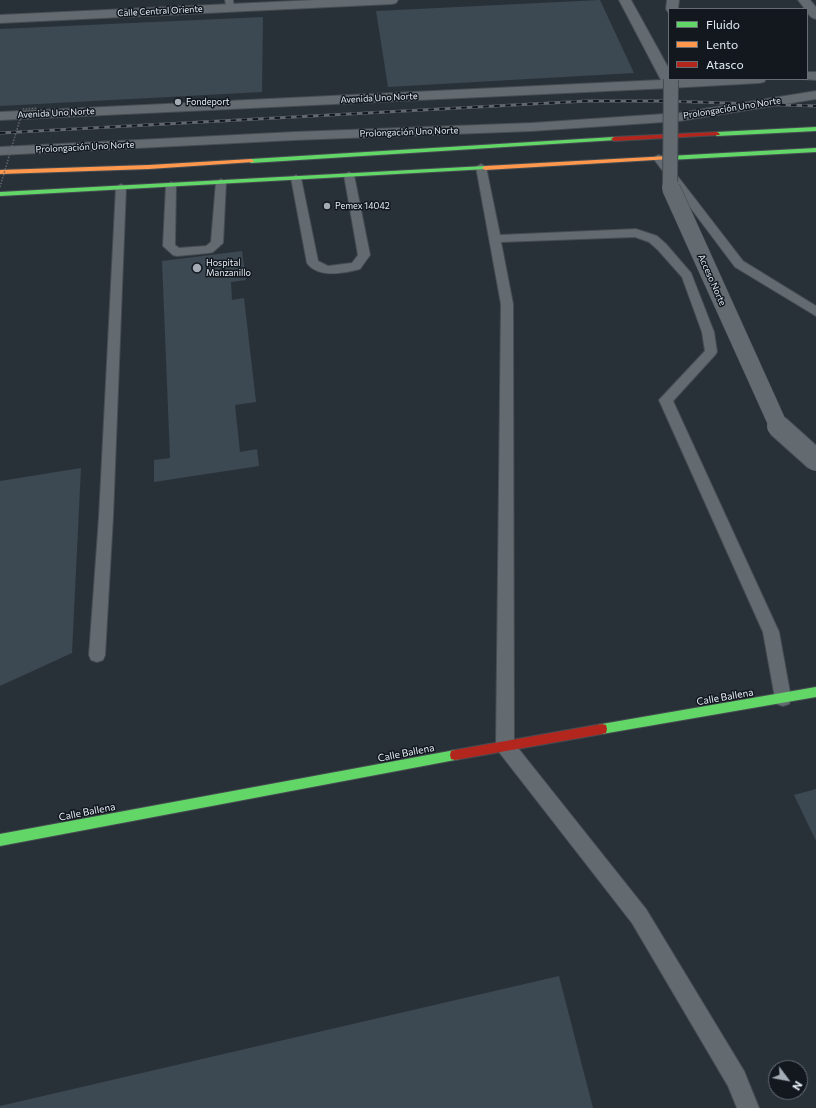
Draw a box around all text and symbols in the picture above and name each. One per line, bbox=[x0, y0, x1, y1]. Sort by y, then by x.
street label: Calle Central Oriente bbox=[117, 3, 203, 19]
legend bbox=[668, 8, 808, 80]
text: Fluido bbox=[706, 17, 740, 31]
text: Lento bbox=[706, 37, 738, 51]
text: Atasco bbox=[706, 57, 744, 71]
street label: Avenida Uno Norte bbox=[340, 91, 418, 105]
street label: Prolongación Uno Norte bbox=[682, 95, 782, 121]
marker: Fondeport bbox=[173, 97, 183, 107]
place label: Fondeport bbox=[186, 97, 229, 107]
street label: Avenida Uno Norte bbox=[17, 106, 95, 120]
street label: Prolongación Uno Norte bbox=[359, 125, 459, 139]
street label: Prolongación Uno Norte bbox=[35, 139, 135, 155]
marker: Pemex 14042 bbox=[322, 201, 332, 211]
place label: Pemex 14042 bbox=[335, 201, 390, 211]
street label: Acceso Norte bbox=[696, 253, 728, 307]
place label: Hospital Manzanillo bbox=[206, 258, 251, 279]
marker: Hospital Manzanillo bbox=[191, 262, 203, 274]
street label: Calle Ballena bbox=[696, 686, 754, 708]
street label: Calle Ballena bbox=[377, 742, 435, 764]
street label: Calle Ballena bbox=[58, 801, 116, 823]
north arrow bbox=[768, 1060, 808, 1100]
text: N bbox=[790, 1079, 805, 1093]

